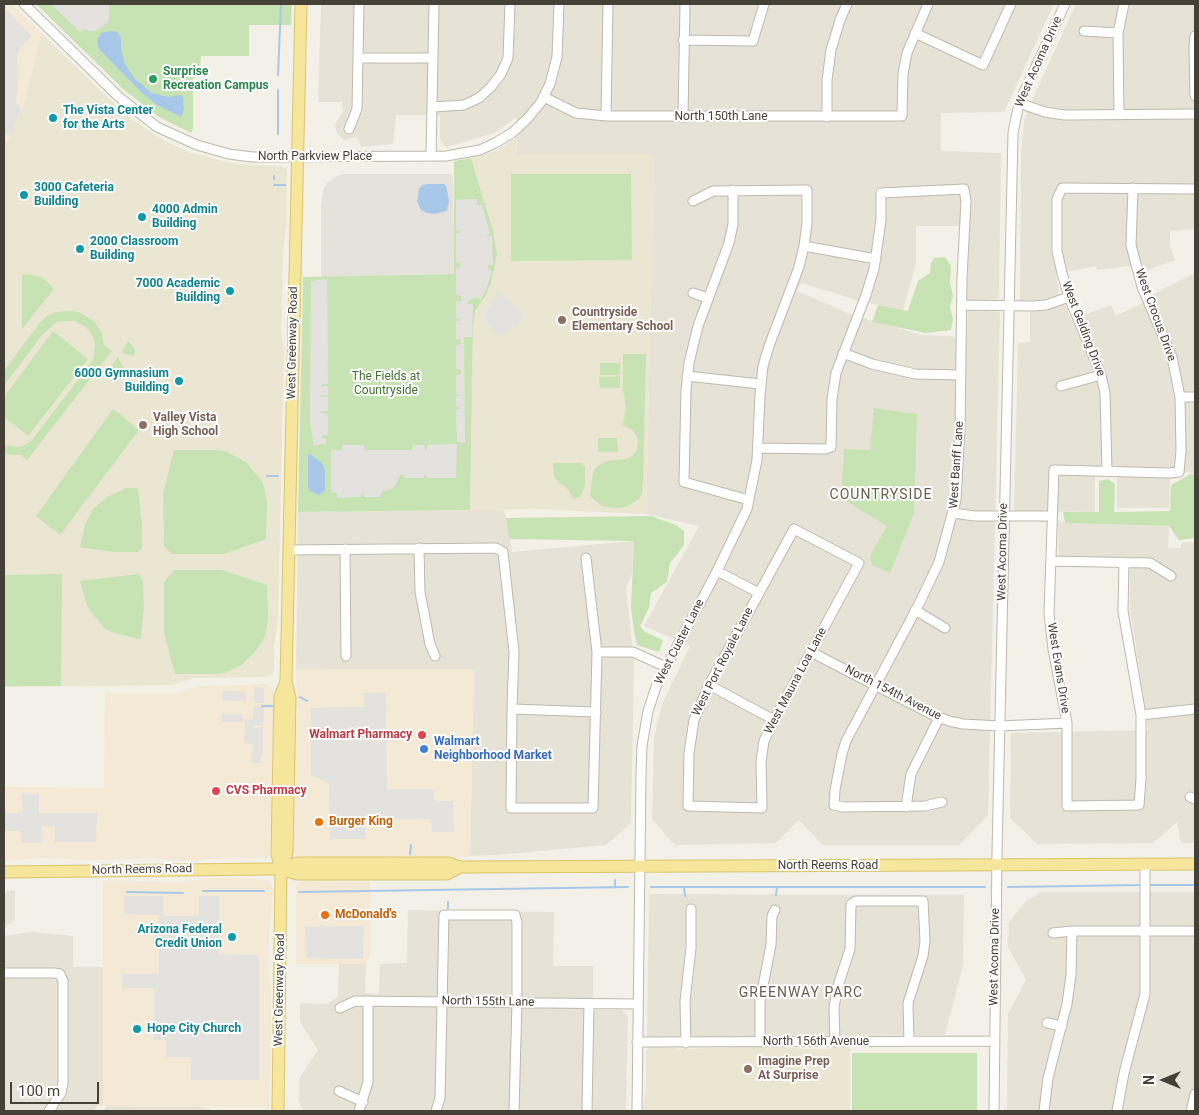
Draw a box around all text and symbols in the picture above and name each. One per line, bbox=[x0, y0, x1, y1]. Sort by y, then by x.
street label: West Acoma Drive bbox=[1013, 14, 1065, 110]
place label: Surprise Recreation Campus bbox=[163, 65, 269, 93]
marker: Surprise Recreation Campus bbox=[147, 73, 159, 85]
place label: The Vista Center for the Arts bbox=[63, 104, 153, 132]
street label: North 150th Lane bbox=[674, 110, 768, 124]
marker: The Vista Center for the Arts bbox=[47, 112, 59, 124]
street label: North Parkview Place bbox=[258, 150, 372, 164]
place label: 3000 Cafeteria Building bbox=[34, 181, 114, 209]
marker: 3000 Cafeteria Building bbox=[18, 189, 30, 201]
place label: 4000 Admin Building bbox=[152, 203, 218, 231]
marker: 4000 Admin Building bbox=[136, 211, 148, 223]
place label: 2000 Classroom Building bbox=[90, 235, 178, 263]
marker: 2000 Classroom Building bbox=[74, 243, 86, 255]
street label: West Crocus Drive bbox=[1132, 267, 1178, 363]
place label: 7000 Academic Building bbox=[136, 277, 220, 305]
street label: West Gelding Drive bbox=[1058, 280, 1108, 378]
marker: 7000 Academic Building bbox=[224, 285, 236, 297]
street label: West Greenway Road bbox=[285, 286, 301, 400]
place label: Countryside Elementary School bbox=[572, 306, 673, 334]
marker: Countryside Elementary School bbox=[556, 314, 568, 326]
place label: 6000 Gymnasium Building bbox=[74, 367, 169, 395]
park label: The Fields at Countryside bbox=[352, 370, 420, 398]
marker: 6000 Gymnasium Building bbox=[173, 375, 185, 387]
place label: Valley Vista High School bbox=[153, 411, 218, 439]
marker: Valley Vista High School bbox=[137, 419, 149, 431]
street label: West Banff Lane bbox=[947, 421, 967, 509]
district label: COUNTRYSIDE bbox=[828, 487, 934, 503]
street label: West Acoma Drive bbox=[995, 503, 1011, 601]
street label: West Custer Lane bbox=[652, 597, 708, 687]
street label: West Port Royale Lane bbox=[689, 605, 757, 719]
street label: West Evans Drive bbox=[1044, 622, 1072, 714]
street label: West Mauna Loa Lane bbox=[762, 625, 830, 737]
street label: North 154th Avenue bbox=[842, 662, 944, 724]
place label: Walmart Pharmacy bbox=[309, 728, 412, 742]
marker: Walmart Pharmacy bbox=[416, 729, 428, 741]
place label: Walmart Neighborhood Market bbox=[434, 735, 552, 763]
marker: Walmart Neighborhood Market bbox=[418, 743, 430, 755]
place label: CVS Pharmacy bbox=[226, 784, 306, 798]
marker: CVS Pharmacy bbox=[210, 785, 222, 797]
place label: Burger King bbox=[329, 815, 393, 829]
marker: Burger King bbox=[313, 816, 325, 828]
street label: North Reems Road bbox=[778, 859, 878, 873]
street label: North Reems Road bbox=[92, 862, 192, 878]
place label: McDonald's bbox=[335, 908, 397, 922]
street label: West Acoma Drive bbox=[987, 908, 1003, 1006]
marker: McDonald's bbox=[319, 909, 331, 921]
place label: Arizona Federal Credit Union bbox=[137, 923, 222, 951]
marker: Arizona Federal Credit Union bbox=[226, 931, 238, 943]
street label: West Greenway Road bbox=[272, 933, 288, 1047]
district label: GREENWAY PARC bbox=[737, 985, 865, 1001]
street label: North 155th Lane bbox=[441, 994, 535, 1010]
place label: Hope City Church bbox=[147, 1022, 241, 1036]
marker: Hope City Church bbox=[131, 1023, 143, 1035]
street label: North 156th Avenue bbox=[763, 1035, 869, 1049]
place label: Imagine Prep At Surprise bbox=[758, 1055, 830, 1083]
north arrow bbox=[1139, 1055, 1189, 1105]
marker: Imagine Prep At Surprise bbox=[742, 1063, 754, 1075]
scale bar bbox=[12, 1072, 101, 1104]
text: N bbox=[1141, 1075, 1157, 1085]
text: 100 m bbox=[18, 1082, 60, 1100]

